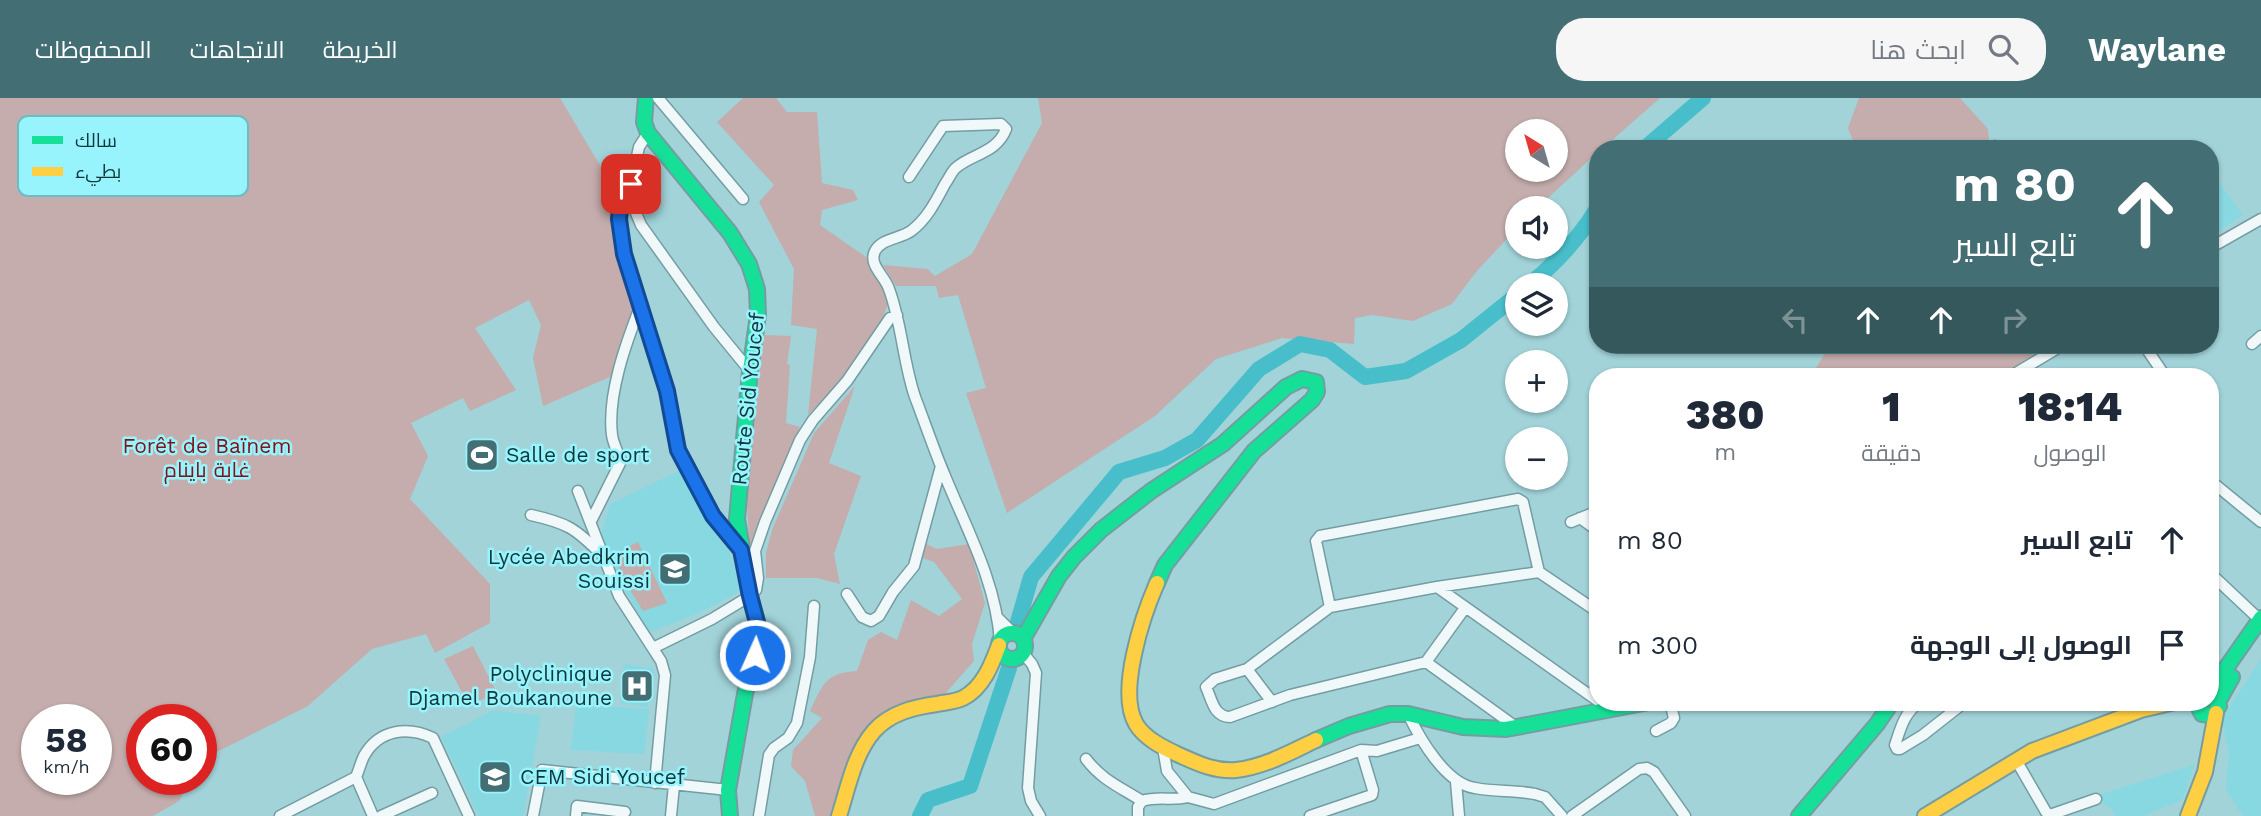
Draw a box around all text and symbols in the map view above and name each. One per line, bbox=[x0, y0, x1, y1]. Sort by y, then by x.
search box bbox=[1556, 18, 2046, 81]
icon: search bbox=[1984, 30, 2022, 68]
text: Waylane bbox=[2088, 30, 2226, 69]
text: ابحث هنا bbox=[1870, 35, 1966, 65]
text: المحفوظات bbox=[35, 36, 152, 64]
text: الاتجاهات bbox=[190, 36, 285, 64]
text: الخريطة bbox=[323, 36, 398, 64]
legend bbox=[18, 116, 248, 196]
north arrow bbox=[1505, 119, 1568, 182]
map controls bbox=[1505, 119, 1568, 490]
text: سالك bbox=[75, 129, 117, 152]
pin bbox=[601, 154, 661, 214]
text: 80 m bbox=[1954, 155, 2076, 213]
text: بطيء bbox=[75, 160, 121, 186]
icon: arrive bbox=[612, 165, 650, 203]
icon: ahead bbox=[2100, 168, 2191, 259]
button: sound bbox=[1505, 196, 1568, 259]
text: تابع السير bbox=[1954, 226, 2076, 264]
button: layers bbox=[1505, 273, 1568, 336]
icon: left bbox=[1776, 301, 1814, 339]
icon: ahead bbox=[1849, 301, 1887, 339]
icon: ahead bbox=[1922, 301, 1960, 339]
icon: right bbox=[1995, 301, 2033, 339]
street label: Route Sid Youcef bbox=[726, 311, 769, 487]
button: + bbox=[1505, 350, 1568, 413]
text: 1 bbox=[1882, 382, 1901, 431]
text: 18:14 bbox=[2018, 382, 2122, 431]
text: 380 bbox=[1686, 390, 1765, 439]
button: − bbox=[1505, 427, 1568, 490]
park label: Forêt de Baïnem غابة باينام bbox=[122, 433, 292, 484]
sports icon: Salle de sport bbox=[463, 436, 501, 474]
text: m bbox=[1714, 439, 1736, 466]
text: دقيقة bbox=[1861, 440, 1921, 467]
text: الوصول bbox=[2033, 440, 2107, 467]
place label: Salle de sport bbox=[506, 442, 649, 467]
icon: ahead bbox=[2153, 521, 2191, 559]
text: 80 m bbox=[1617, 525, 1683, 555]
text: تابع السير bbox=[2021, 525, 2132, 555]
place label: Lycée Abedkrim Souissi bbox=[488, 544, 650, 593]
school or university icon: Lycée Abedkrim Souissi bbox=[656, 550, 694, 588]
position arrow bbox=[718, 618, 792, 692]
icon: arrive bbox=[2153, 626, 2191, 664]
text: 300 m bbox=[1617, 630, 1698, 660]
text: الوصول إلى الوجهة bbox=[1910, 630, 2132, 660]
place label: Polyclinique Djamel Boukanoune bbox=[408, 661, 612, 710]
hospital icon: Polyclinique Djamel Boukanoune bbox=[618, 667, 656, 705]
speed limit sign: 60 bbox=[126, 704, 217, 795]
text: 58 bbox=[45, 719, 88, 761]
text: km/h bbox=[43, 756, 90, 777]
school or university icon: CEM Sidi Youcef bbox=[476, 758, 514, 796]
place label: CEM Sidi Youcef bbox=[520, 764, 685, 789]

